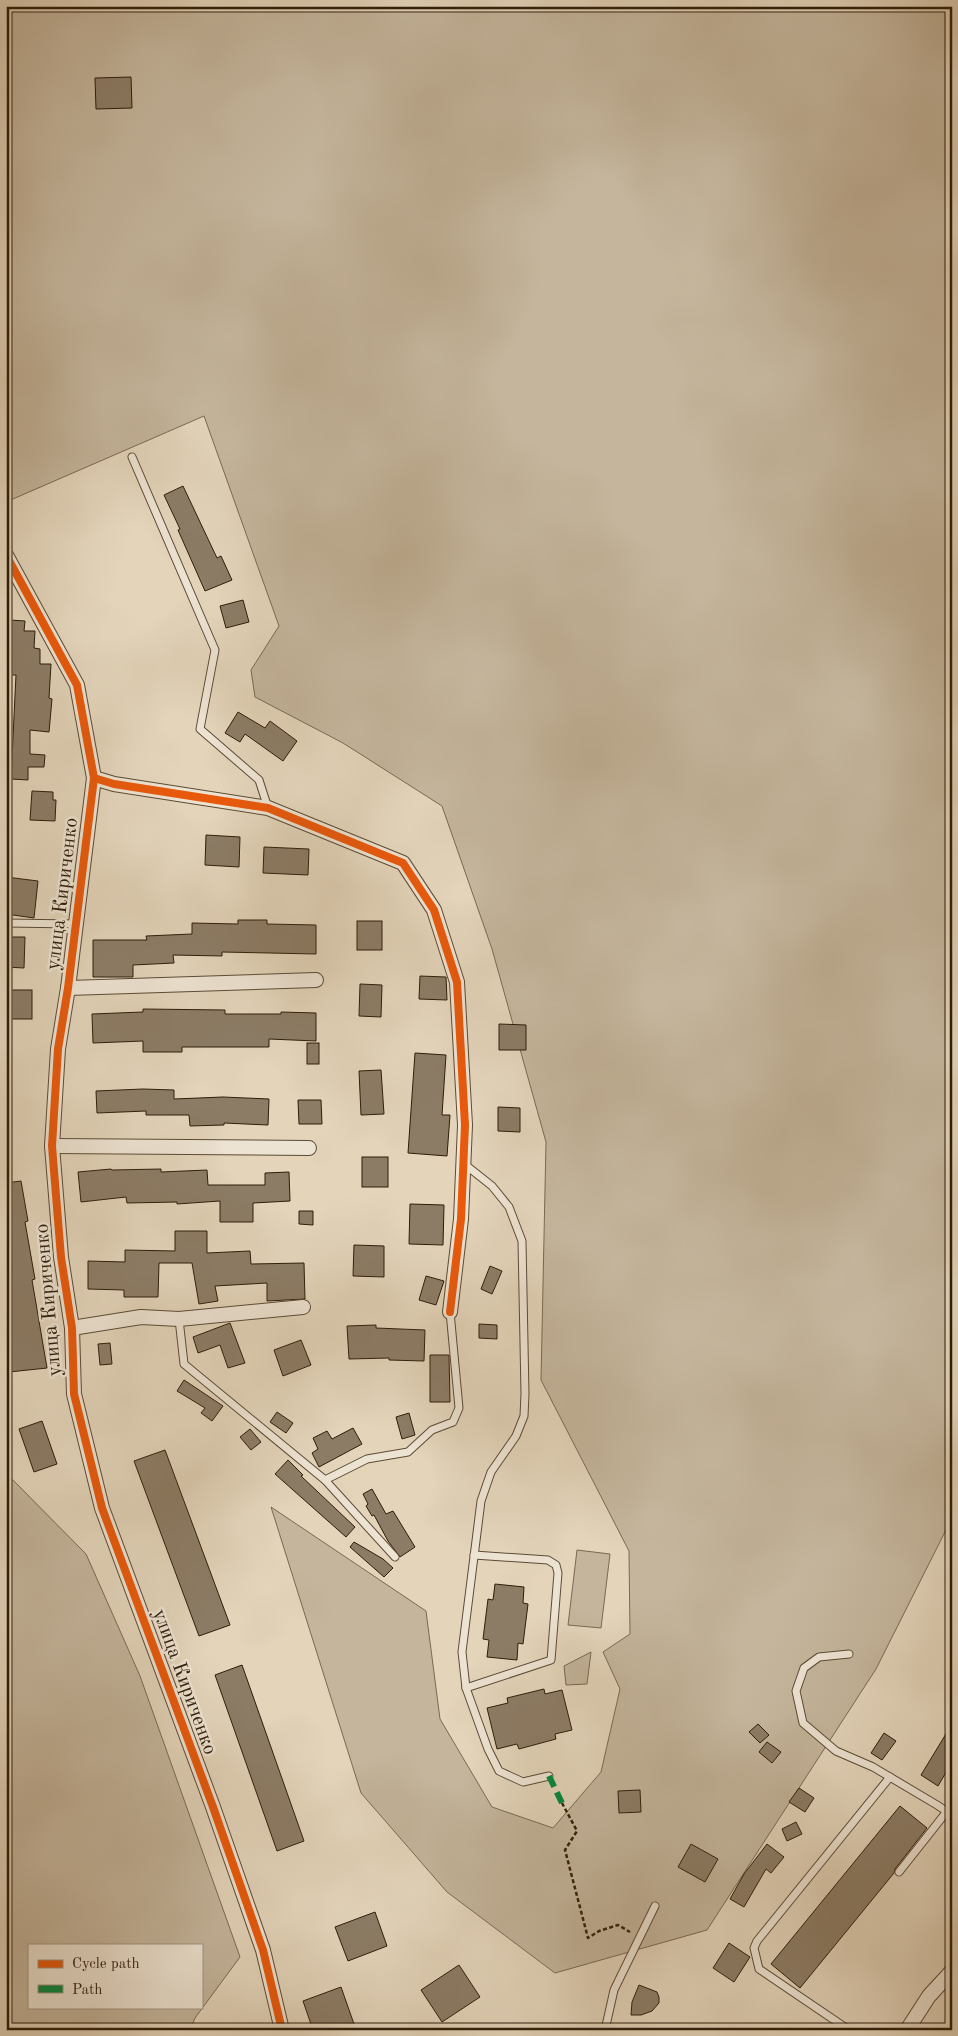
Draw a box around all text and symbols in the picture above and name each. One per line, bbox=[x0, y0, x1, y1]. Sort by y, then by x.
street label: улица Кириченко bbox=[44, 817, 82, 971]
street label: улица Кириченко bbox=[32, 1223, 66, 1377]
street label: улица Кириченко bbox=[148, 1607, 220, 1757]
legend bbox=[28, 1944, 202, 2008]
text: Cycle path bbox=[72, 1957, 140, 1972]
text: Path bbox=[72, 1983, 102, 1998]

